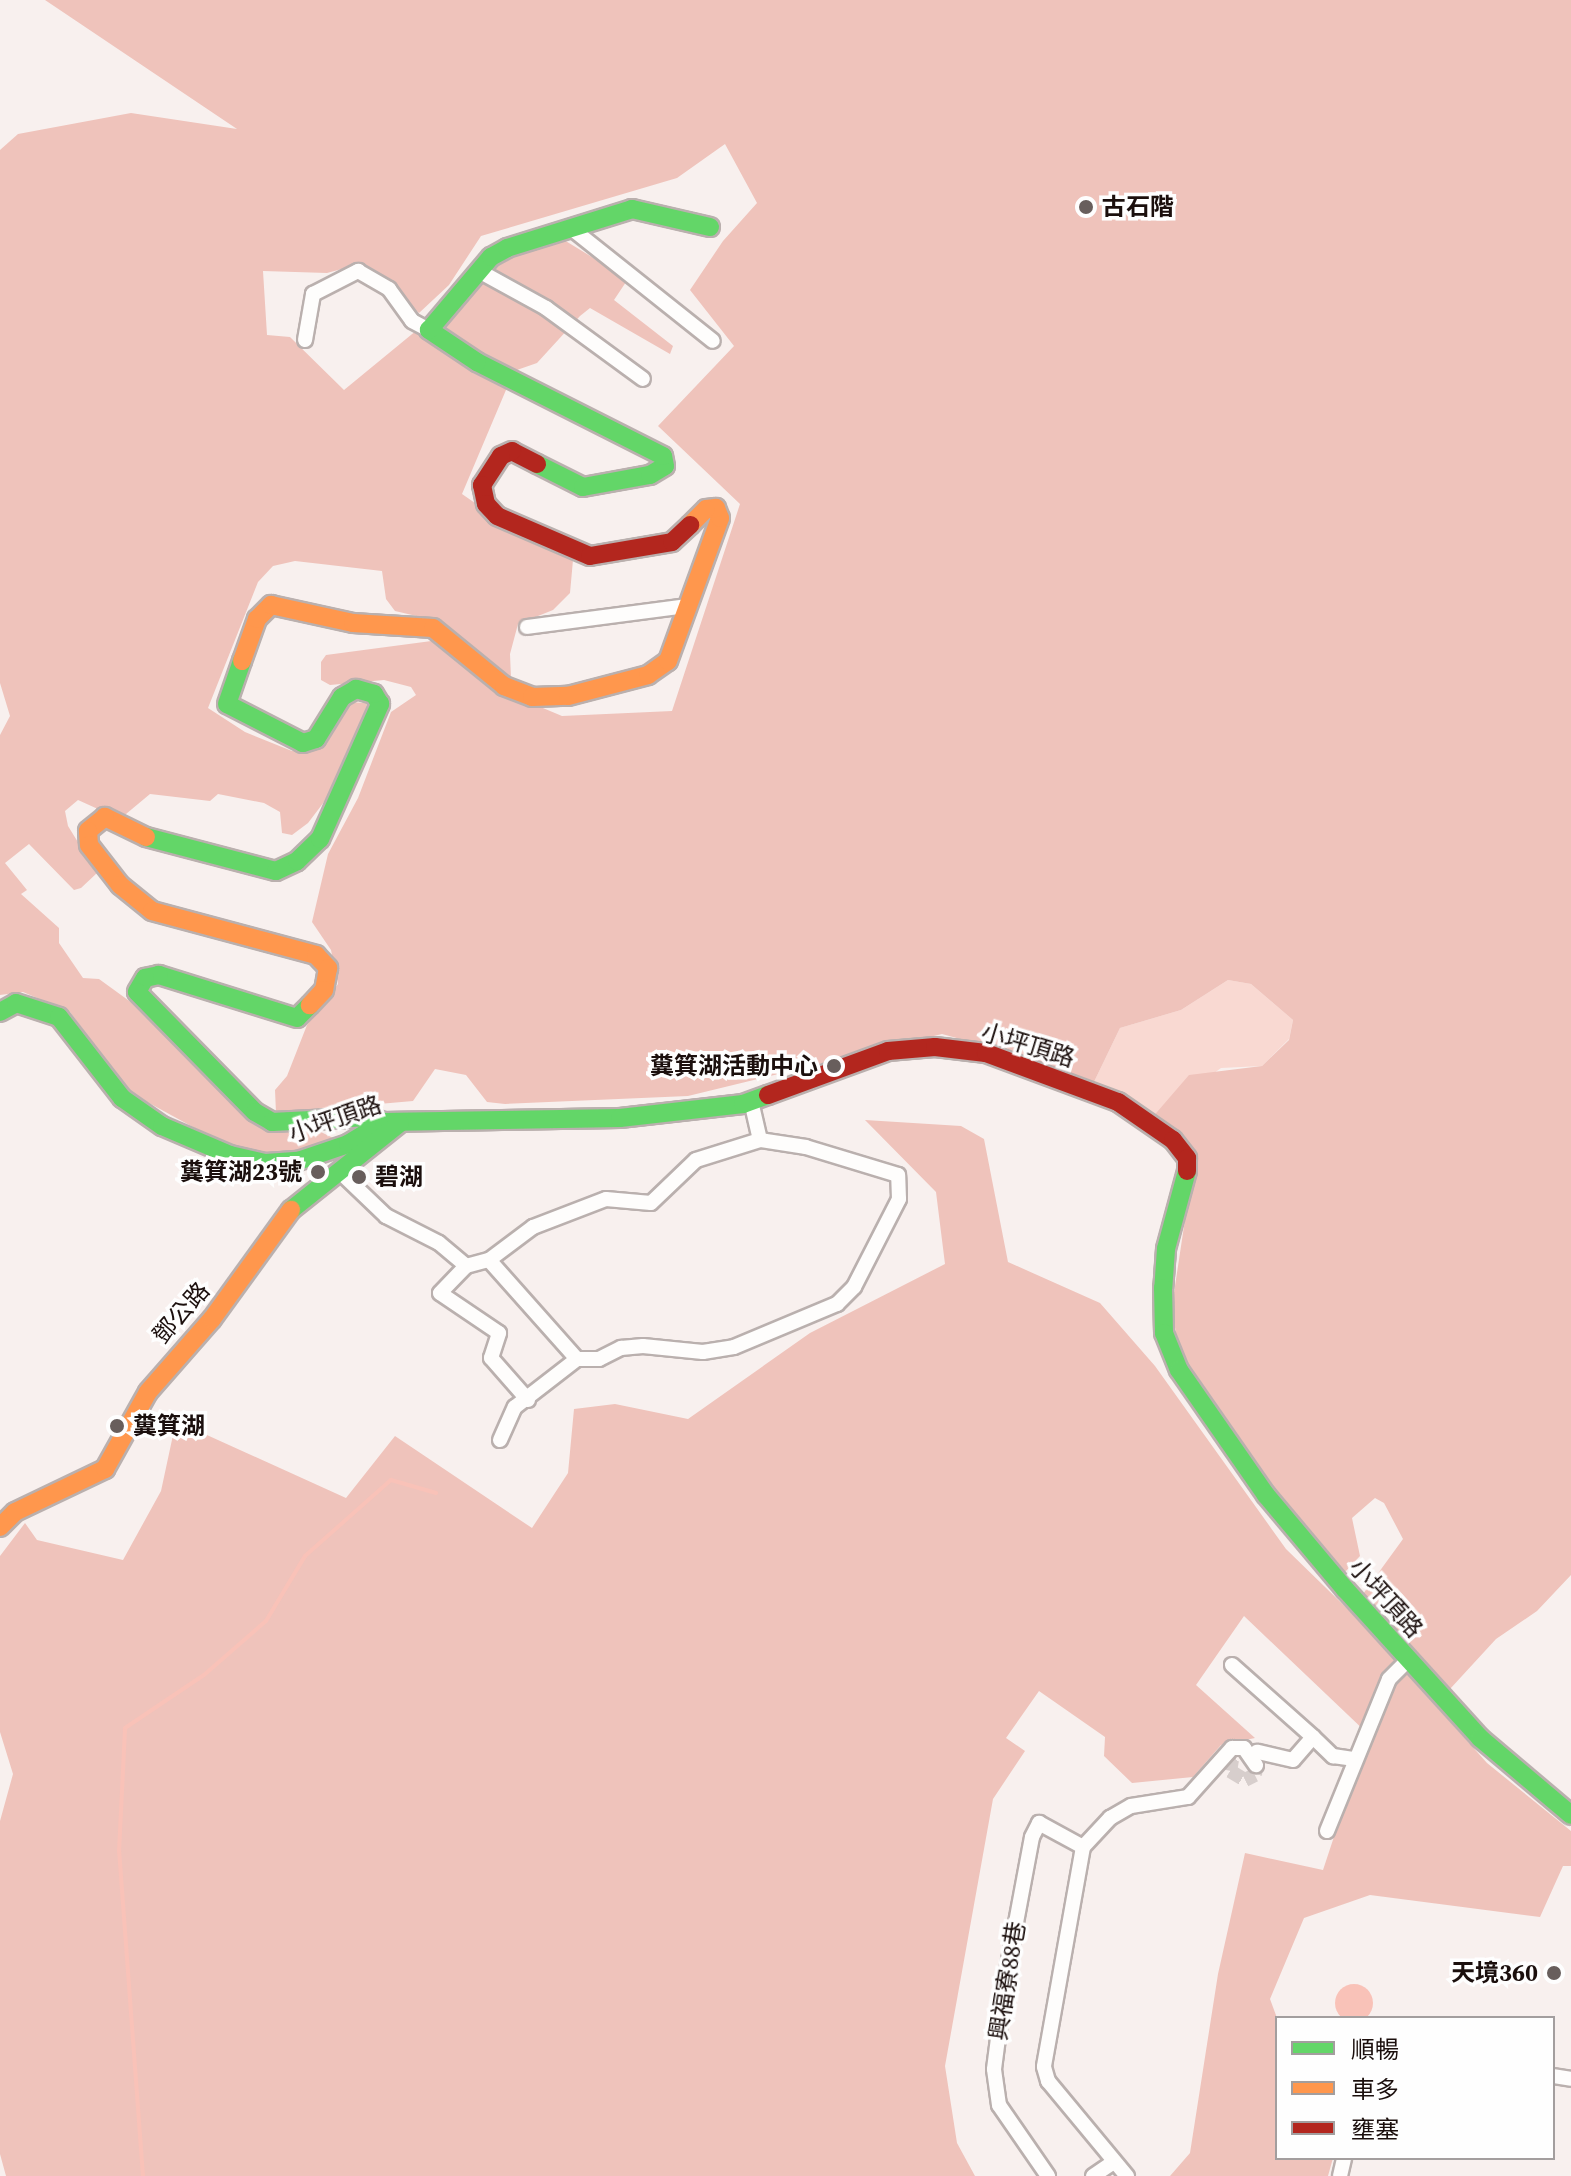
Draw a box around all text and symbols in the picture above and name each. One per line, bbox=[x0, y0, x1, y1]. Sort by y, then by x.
place label: 古石階 bbox=[1102, 193, 1174, 221]
marker: 古石階 bbox=[1077, 198, 1095, 216]
street label: 小坪頂路 bbox=[978, 1017, 1078, 1073]
place label: 糞箕湖活動中心 bbox=[650, 1052, 818, 1080]
marker: 糞箕湖活動中心 bbox=[825, 1057, 843, 1075]
street label: 小坪頂路 bbox=[285, 1090, 385, 1148]
place label: 糞箕湖23號 bbox=[180, 1158, 302, 1186]
marker: 糞箕湖23號 bbox=[309, 1163, 327, 1181]
place label: 碧湖 bbox=[375, 1163, 423, 1191]
marker: 碧湖 bbox=[350, 1168, 368, 1186]
street label: 鄧公路 bbox=[147, 1276, 215, 1350]
place label: 糞箕湖 bbox=[133, 1412, 205, 1440]
marker: 糞箕湖 bbox=[108, 1417, 126, 1435]
street label: 小坪頂路 bbox=[1343, 1553, 1429, 1643]
street label: 興福寮88巷 bbox=[983, 1919, 1031, 2043]
place label: 天境360 bbox=[1451, 1959, 1538, 1987]
marker: 天境360 bbox=[1545, 1964, 1563, 1982]
legend bbox=[1275, 2016, 1555, 2160]
text: 順暢 bbox=[1351, 2033, 1399, 2066]
text: 車多 bbox=[1351, 2073, 1399, 2106]
text: 壅塞 bbox=[1351, 2113, 1399, 2146]

